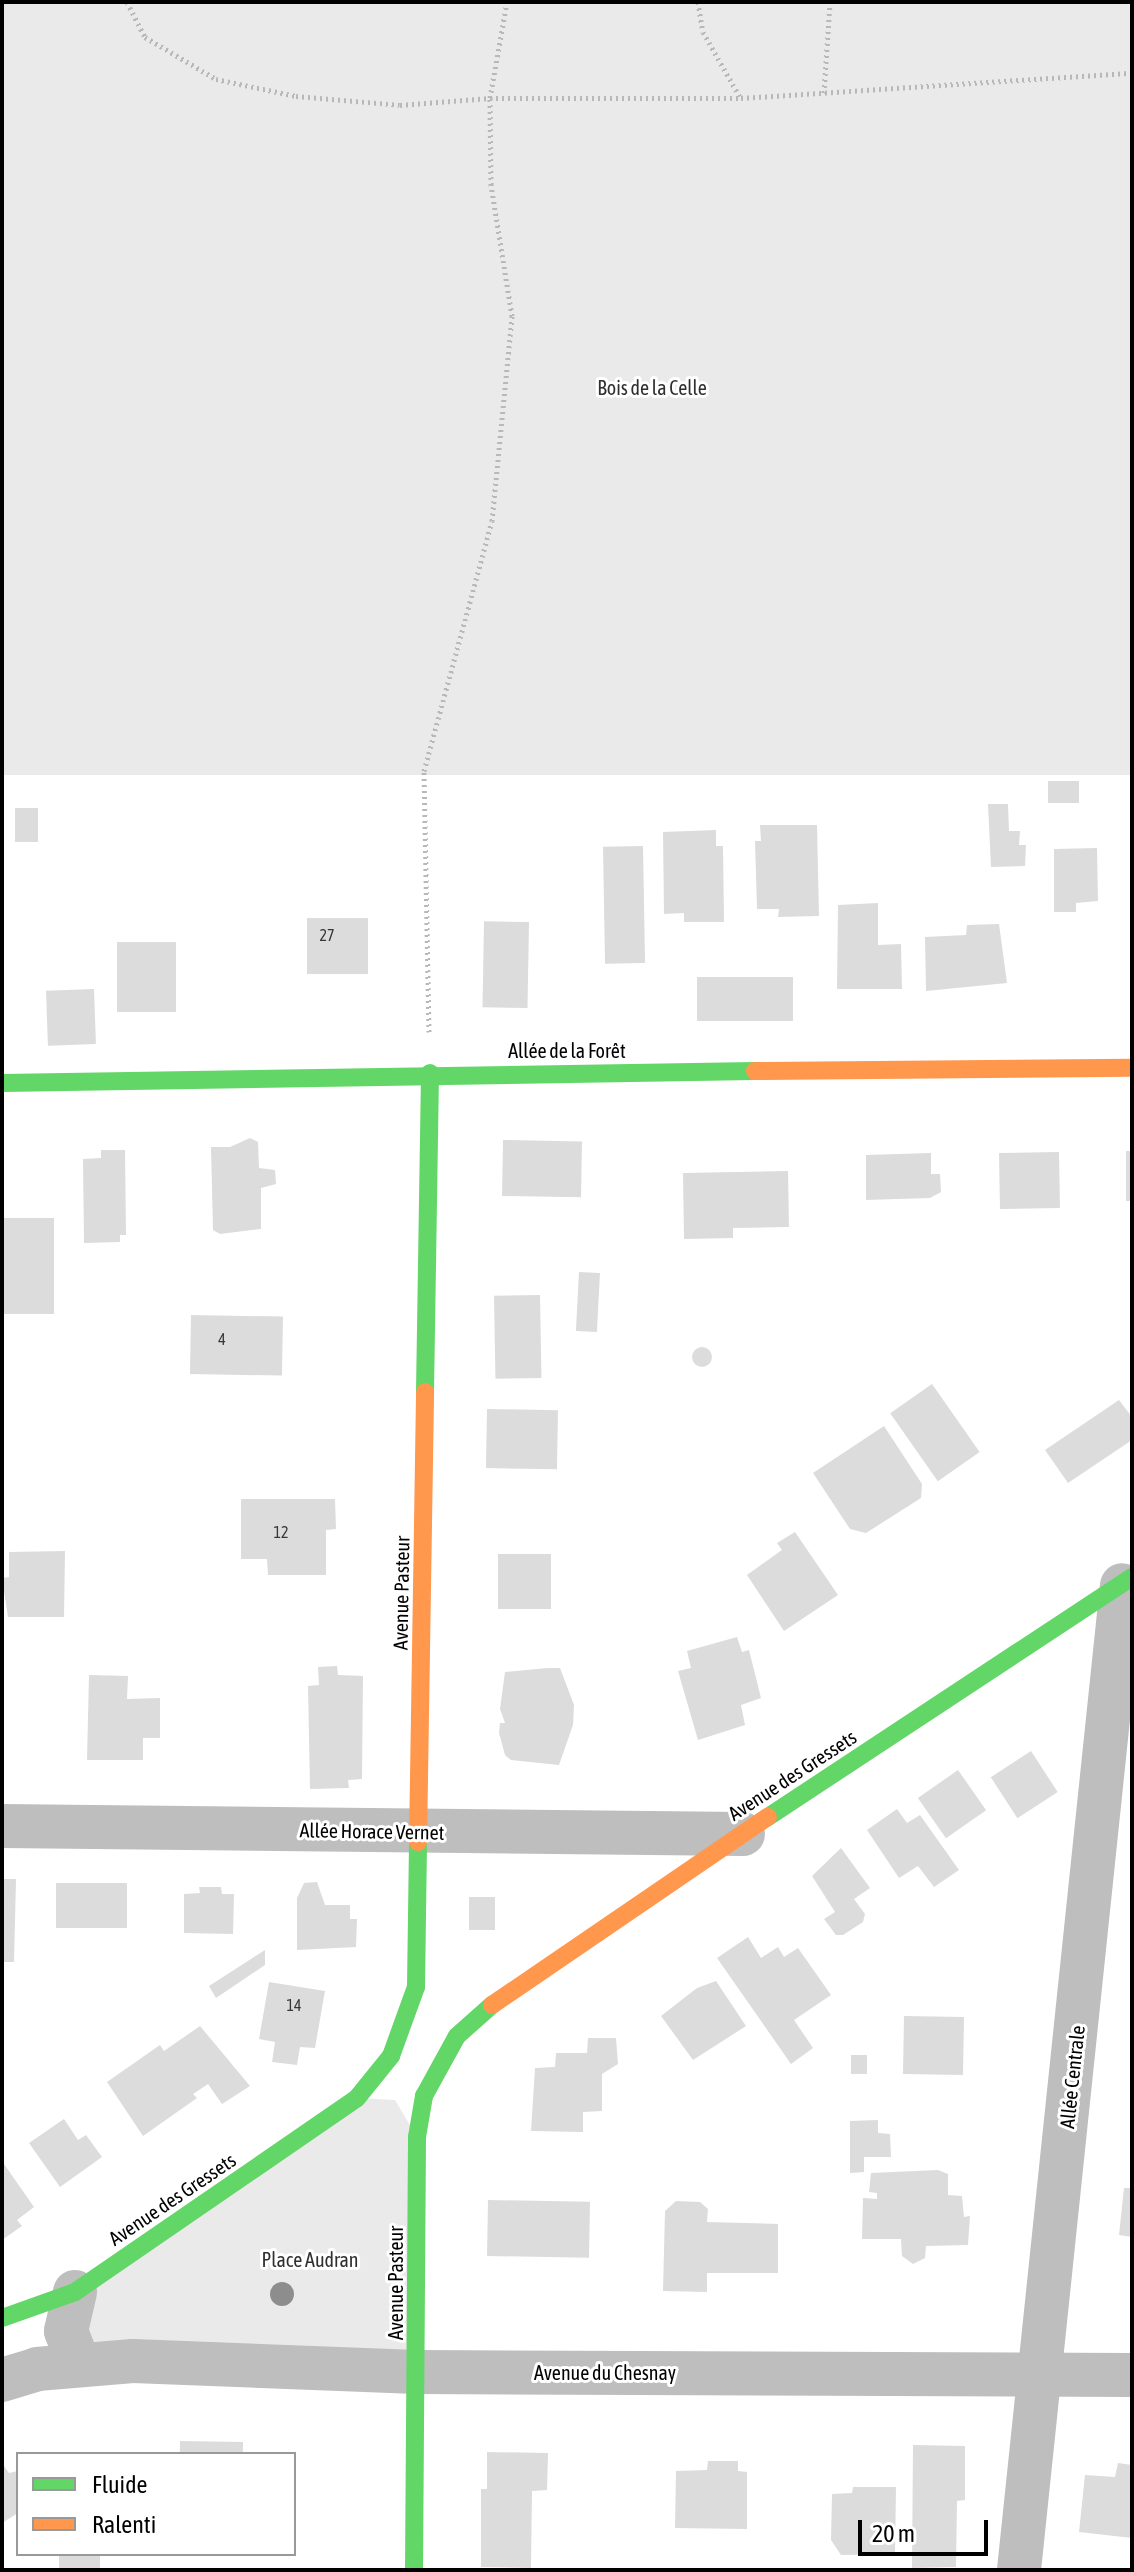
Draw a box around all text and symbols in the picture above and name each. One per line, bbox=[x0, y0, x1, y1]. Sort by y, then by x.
park label: Bois de la Celle bbox=[597, 375, 707, 399]
house number: 27 bbox=[319, 925, 335, 945]
street label: Allée de la Forêt bbox=[508, 1038, 626, 1062]
house number: 4 bbox=[218, 1329, 226, 1349]
house number: 12 bbox=[273, 1522, 289, 1542]
street label: Avenue Pasteur bbox=[388, 1536, 414, 1650]
street label: Avenue des Gressets bbox=[723, 1725, 861, 1825]
street label: Allée Horace Vernet bbox=[299, 1818, 445, 1844]
house number: 14 bbox=[286, 1995, 302, 2015]
street label: Allée Centrale bbox=[1055, 2024, 1089, 2130]
street label: Avenue des Gressets bbox=[104, 2148, 240, 2250]
street label: Avenue Pasteur bbox=[383, 2226, 407, 2340]
park label: Place Audran bbox=[261, 2247, 359, 2271]
street label: Avenue du Chesnay bbox=[534, 2360, 676, 2384]
legend bbox=[16, 2452, 296, 2556]
text: Fluide bbox=[92, 2471, 147, 2498]
scale bar bbox=[862, 2504, 992, 2554]
text: Ralenti bbox=[92, 2511, 156, 2538]
text: 20 m bbox=[872, 2520, 915, 2547]

